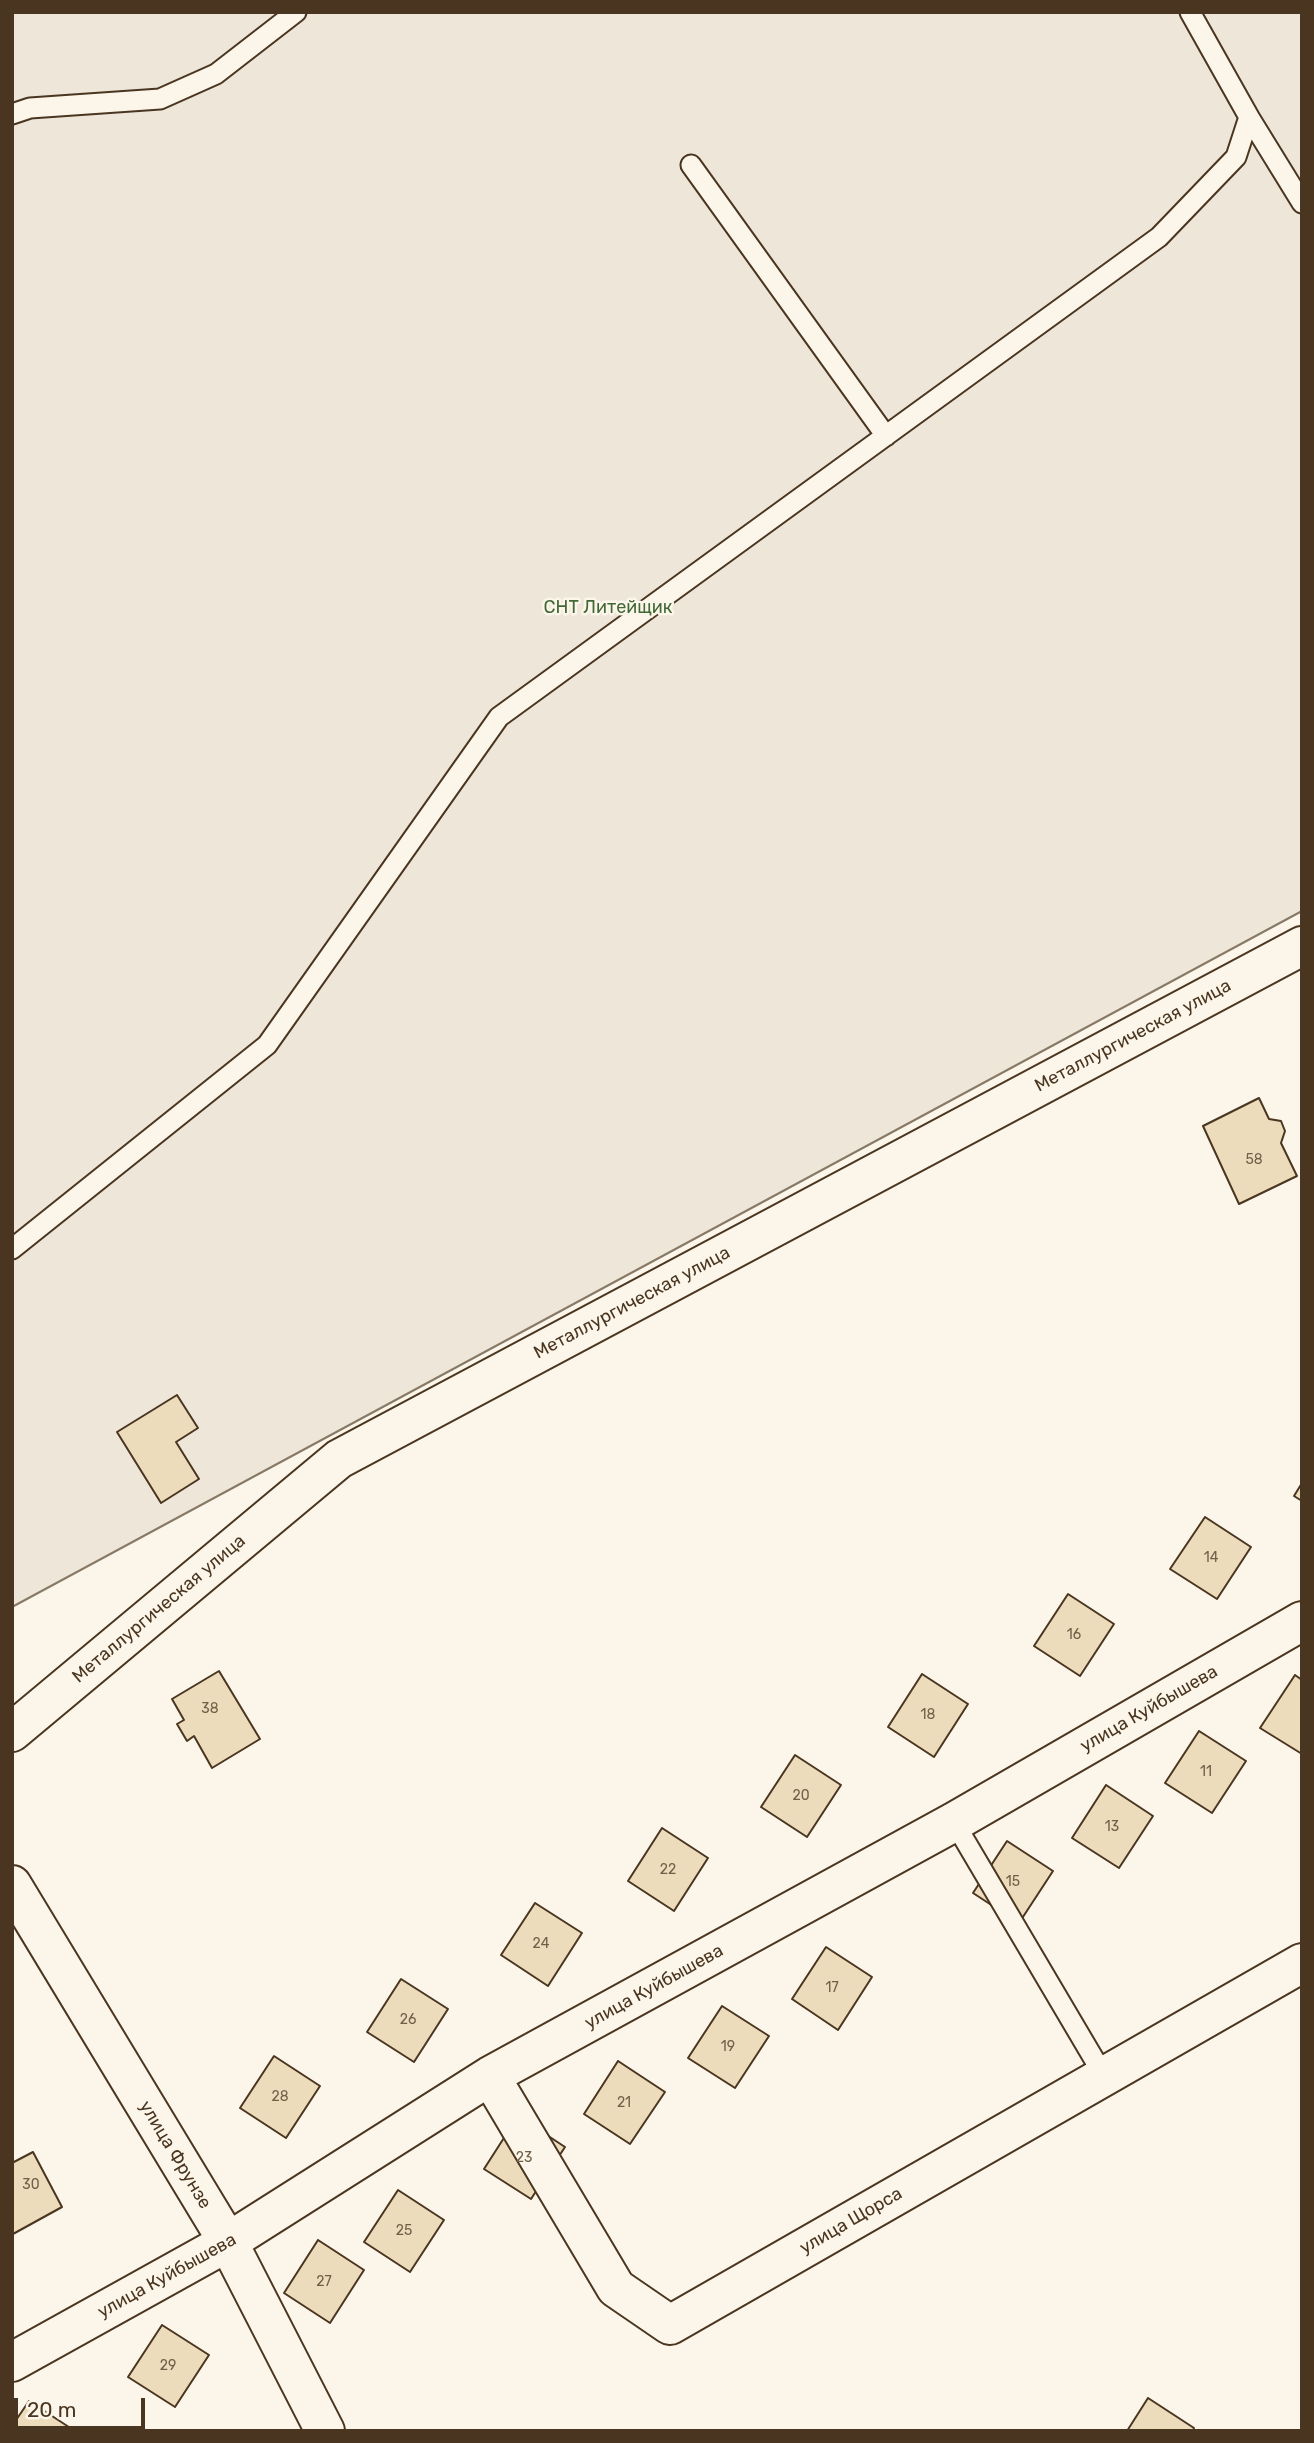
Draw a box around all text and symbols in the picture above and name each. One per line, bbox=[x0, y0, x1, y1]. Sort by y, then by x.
park label: СНТ Литейщик bbox=[544, 597, 672, 619]
street label: Металлургическая улица bbox=[1031, 975, 1235, 1097]
house number: 58 bbox=[1245, 1152, 1263, 1168]
street label: Металлургическая улица bbox=[530, 1242, 734, 1364]
street label: Металлургическая улица bbox=[68, 1530, 250, 1688]
house number: 14 bbox=[1204, 1550, 1218, 1566]
house number: 16 bbox=[1067, 1627, 1081, 1643]
street label: улица Куйбышева bbox=[1076, 1661, 1222, 1757]
house number: 38 bbox=[201, 1701, 219, 1717]
house number: 18 bbox=[921, 1707, 935, 1723]
house number: 11 bbox=[1200, 1764, 1212, 1780]
house number: 20 bbox=[792, 1788, 810, 1804]
house number: 13 bbox=[1105, 1819, 1119, 1835]
house number: 22 bbox=[660, 1862, 676, 1878]
house number: 15 bbox=[1006, 1874, 1020, 1890]
house number: 24 bbox=[533, 1936, 549, 1952]
street label: улица Куйбышева bbox=[581, 1940, 727, 2034]
house number: 17 bbox=[825, 1980, 839, 1996]
house number: 26 bbox=[400, 2012, 416, 2028]
house number: 19 bbox=[721, 2039, 735, 2055]
house number: 28 bbox=[271, 2089, 289, 2105]
house number: 21 bbox=[617, 2095, 631, 2111]
street label: улица Фрунзе bbox=[134, 2097, 216, 2213]
house number: 23 bbox=[516, 2150, 532, 2166]
house number: 30 bbox=[22, 2177, 40, 2193]
street label: улица Щорса bbox=[796, 2183, 906, 2259]
house number: 25 bbox=[396, 2223, 412, 2239]
street label: улица Куйбышева bbox=[94, 2229, 240, 2323]
house number: 27 bbox=[316, 2274, 332, 2290]
house number: 29 bbox=[160, 2358, 176, 2374]
scale bar bbox=[18, 2384, 149, 2428]
text: 20 m bbox=[27, 2397, 76, 2422]

